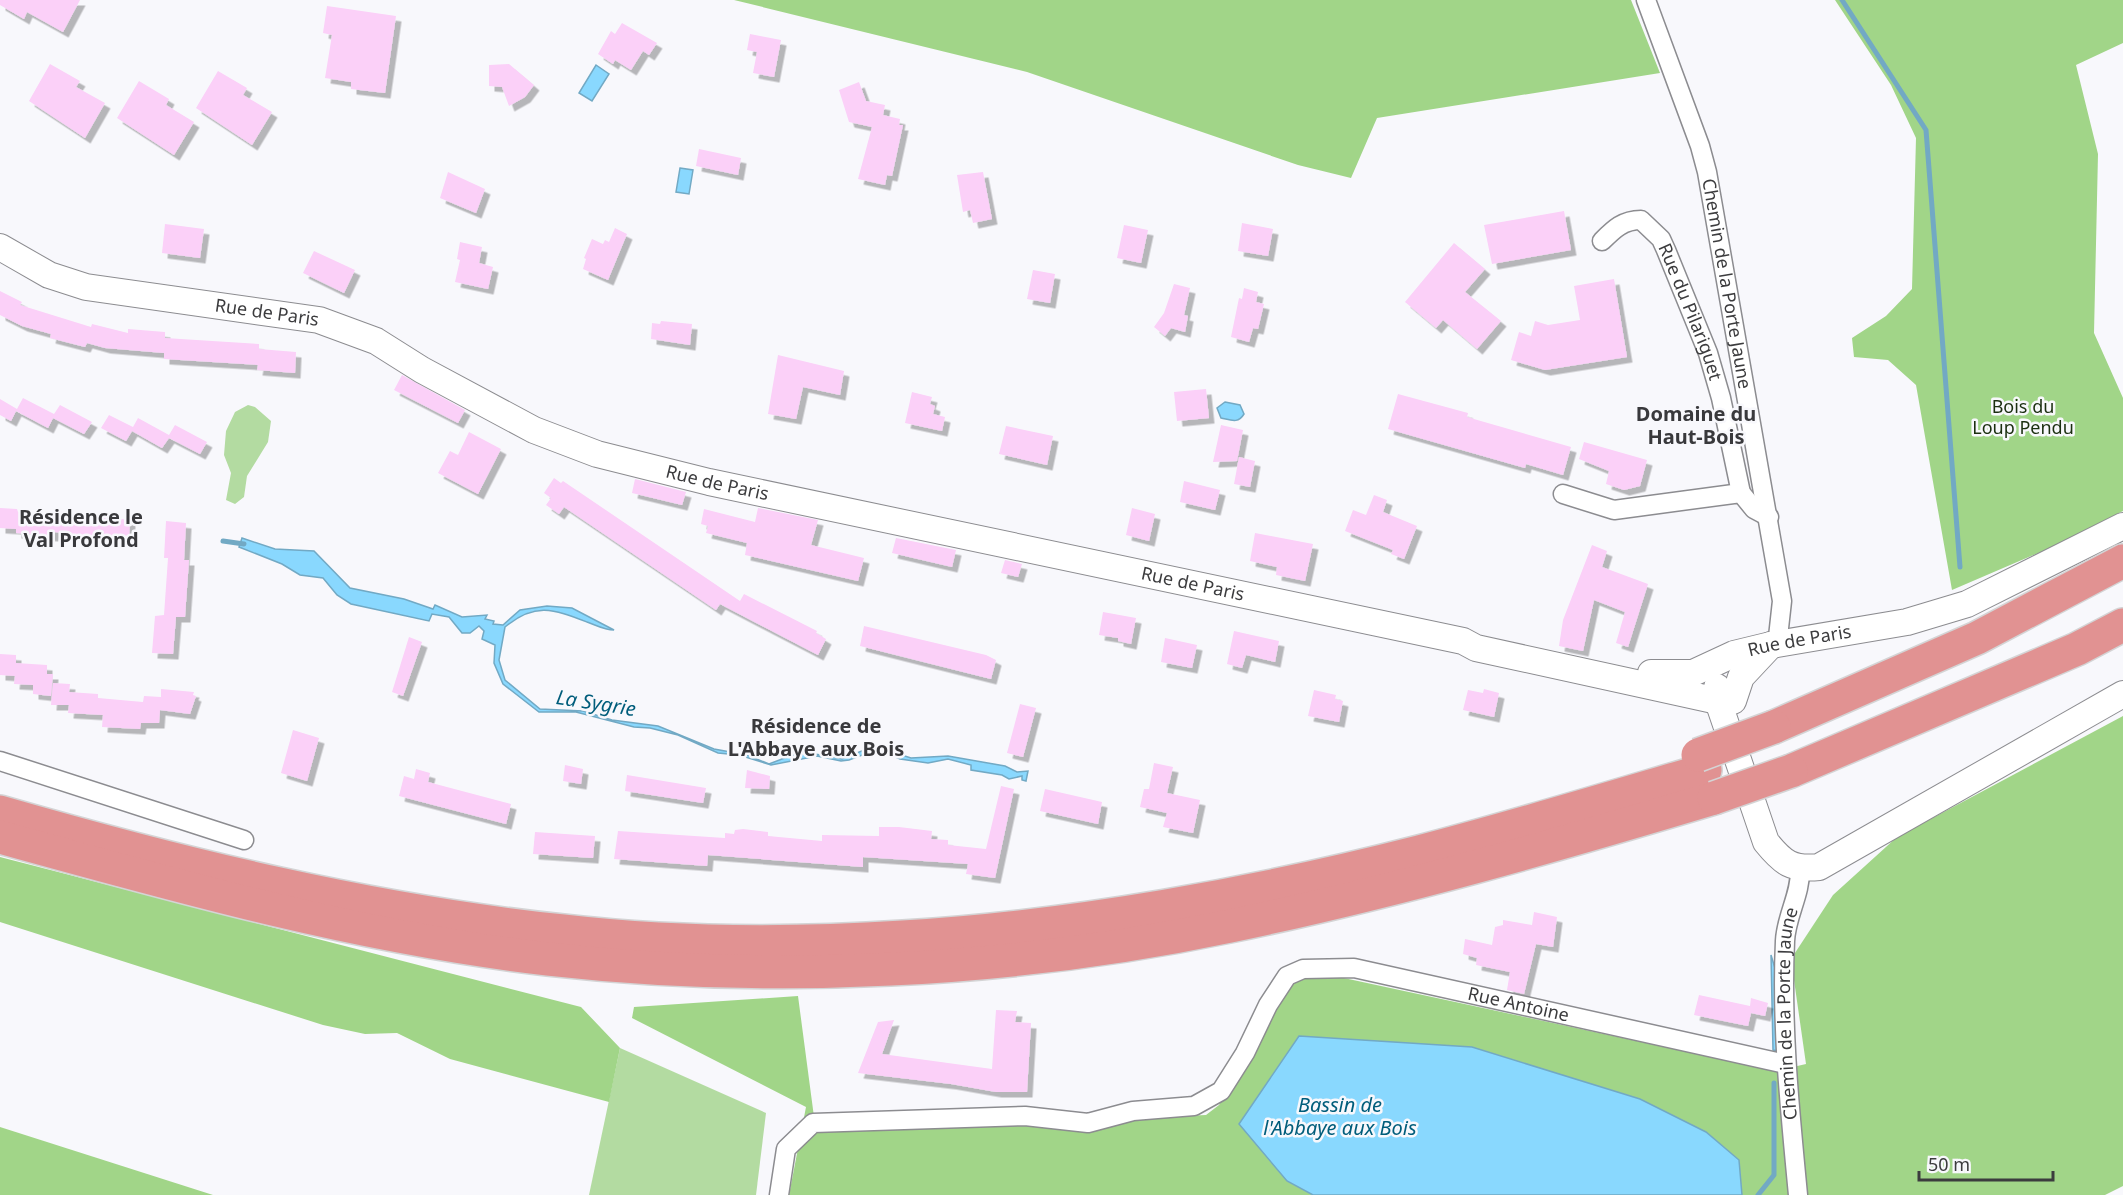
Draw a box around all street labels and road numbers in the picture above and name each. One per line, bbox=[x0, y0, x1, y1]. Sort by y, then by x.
street label: Chemin de la Porte Jaune bbox=[1697, 176, 1758, 391]
street label: Rue du Pilariguet bbox=[1653, 239, 1728, 383]
street label: Rue de Paris bbox=[213, 292, 321, 331]
street label: Rue de Paris bbox=[664, 459, 771, 505]
street label: Rue de Paris bbox=[1139, 560, 1247, 606]
street label: Rue de Paris bbox=[1745, 619, 1853, 661]
street label: Chemin de la Porte Jaune bbox=[1771, 904, 1803, 1121]
street label: Rue Antoine bbox=[1466, 981, 1572, 1026]

